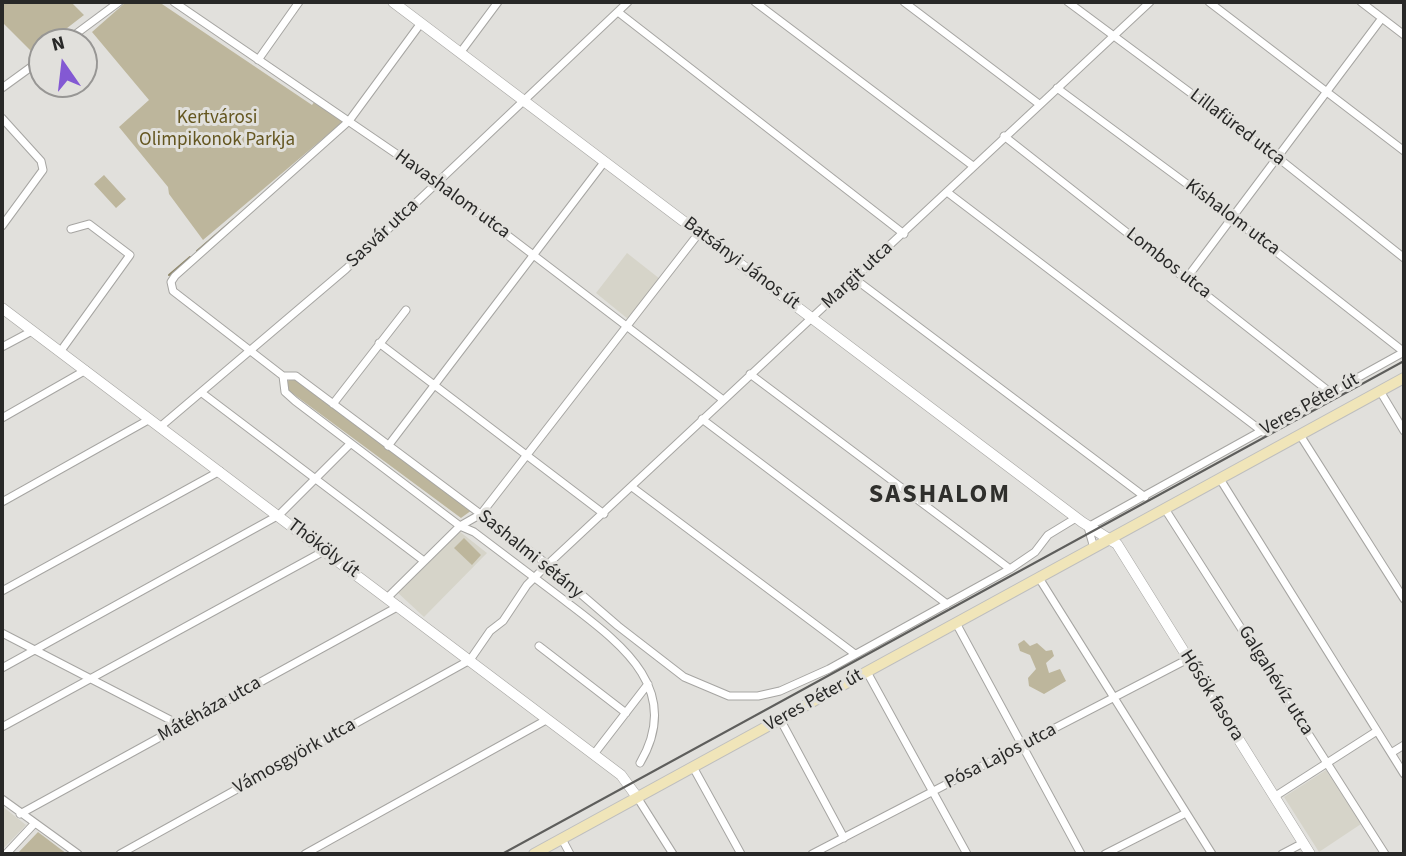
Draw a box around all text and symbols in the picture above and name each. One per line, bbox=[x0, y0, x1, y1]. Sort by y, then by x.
north arrow bbox=[28, 28, 98, 98]
text: N bbox=[49, 29, 68, 59]
street label: Lillafüred utca bbox=[1185, 85, 1289, 171]
park label: Kertvárosi Olimpikonok Parkja bbox=[139, 108, 295, 152]
street label: Havashalom utca bbox=[390, 145, 514, 245]
street label: Kishalom utca bbox=[1180, 175, 1284, 261]
street label: Sasvár utca bbox=[342, 195, 424, 273]
street label: Batsányi János út bbox=[678, 213, 804, 315]
street label: Lombos utca bbox=[1121, 224, 1215, 304]
street label: Margit utca bbox=[818, 237, 898, 315]
street label: Veres Péter út bbox=[1257, 369, 1363, 441]
district label: SASHALOM bbox=[870, 480, 1010, 512]
street label: Sashalmi sétány bbox=[473, 506, 587, 604]
street label: Thököly út bbox=[282, 514, 364, 584]
street label: Galgahévíz utca bbox=[1232, 622, 1318, 740]
street label: Hősök fasora bbox=[1174, 646, 1248, 746]
street label: Veres Péter út bbox=[761, 665, 867, 737]
street label: Mátéháza utca bbox=[155, 672, 265, 748]
street label: Vámosgyörk utca bbox=[230, 714, 360, 800]
street label: Pósa Lajos utca bbox=[941, 719, 1061, 795]

